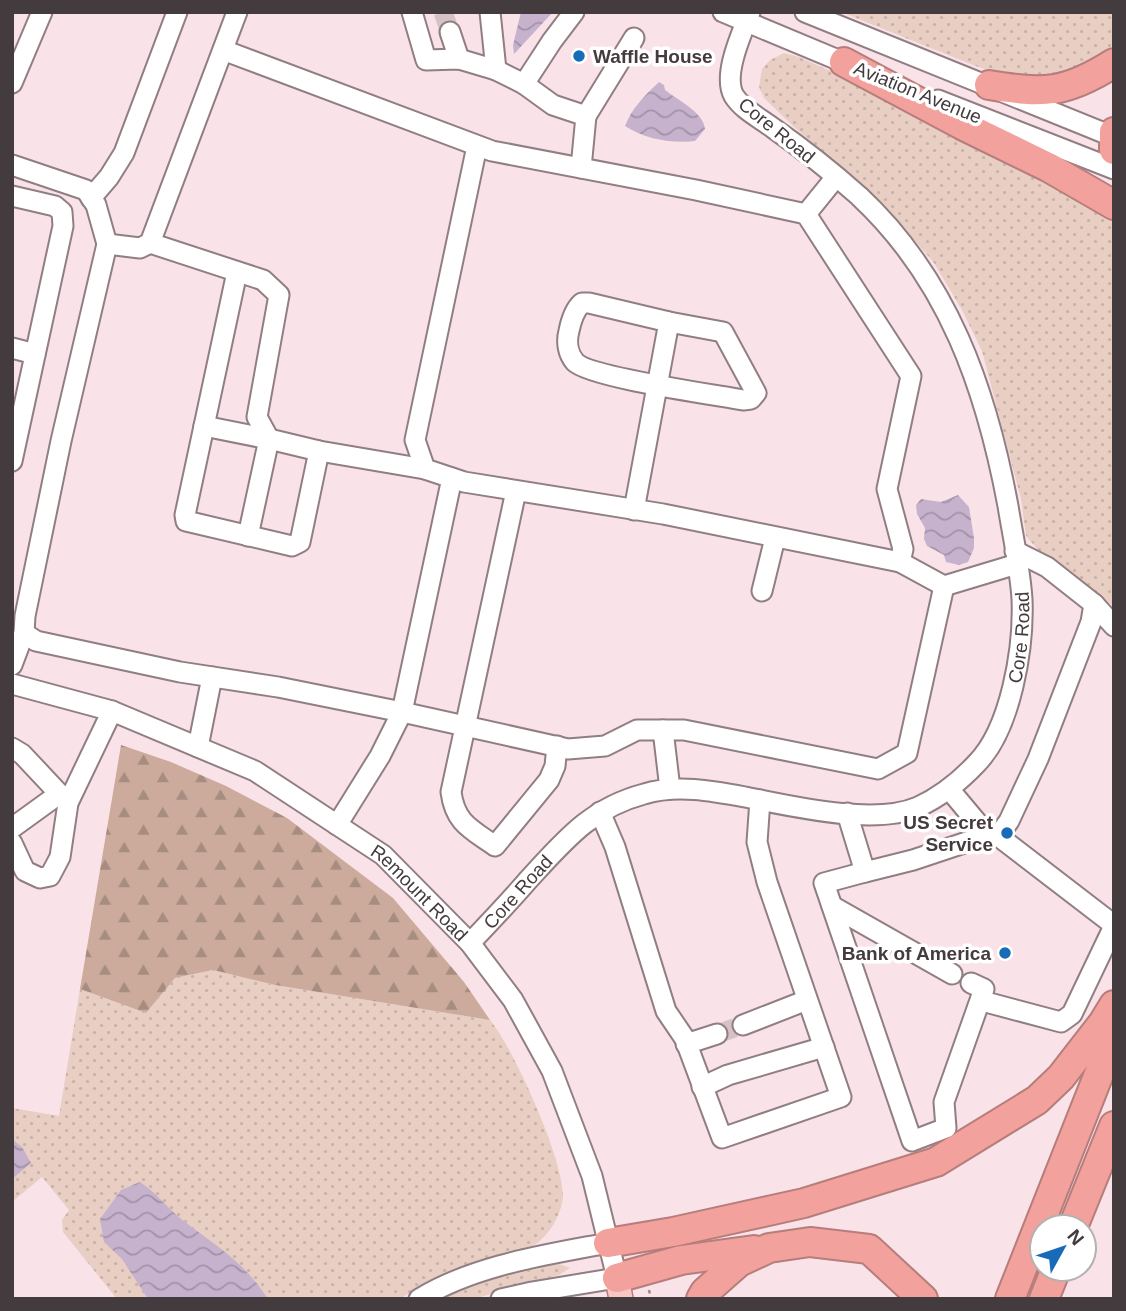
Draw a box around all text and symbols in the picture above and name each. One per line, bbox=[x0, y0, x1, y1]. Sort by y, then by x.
place label: Waffle House bbox=[593, 46, 713, 67]
marker: Waffle House bbox=[571, 48, 587, 64]
street label: Aviation Avenue bbox=[851, 57, 985, 128]
street label: Core Road bbox=[734, 93, 819, 167]
street label: Core Road bbox=[1004, 591, 1033, 685]
place label: US Secret Service bbox=[903, 812, 994, 855]
marker: US Secret Service bbox=[999, 825, 1015, 841]
street label: Remount Road bbox=[367, 840, 472, 945]
street label: Core Road bbox=[479, 851, 557, 933]
place label: Bank of America bbox=[842, 943, 991, 964]
marker: Bank of America bbox=[997, 945, 1013, 961]
north arrow bbox=[1028, 1213, 1098, 1283]
text: N bbox=[1063, 1225, 1088, 1249]

